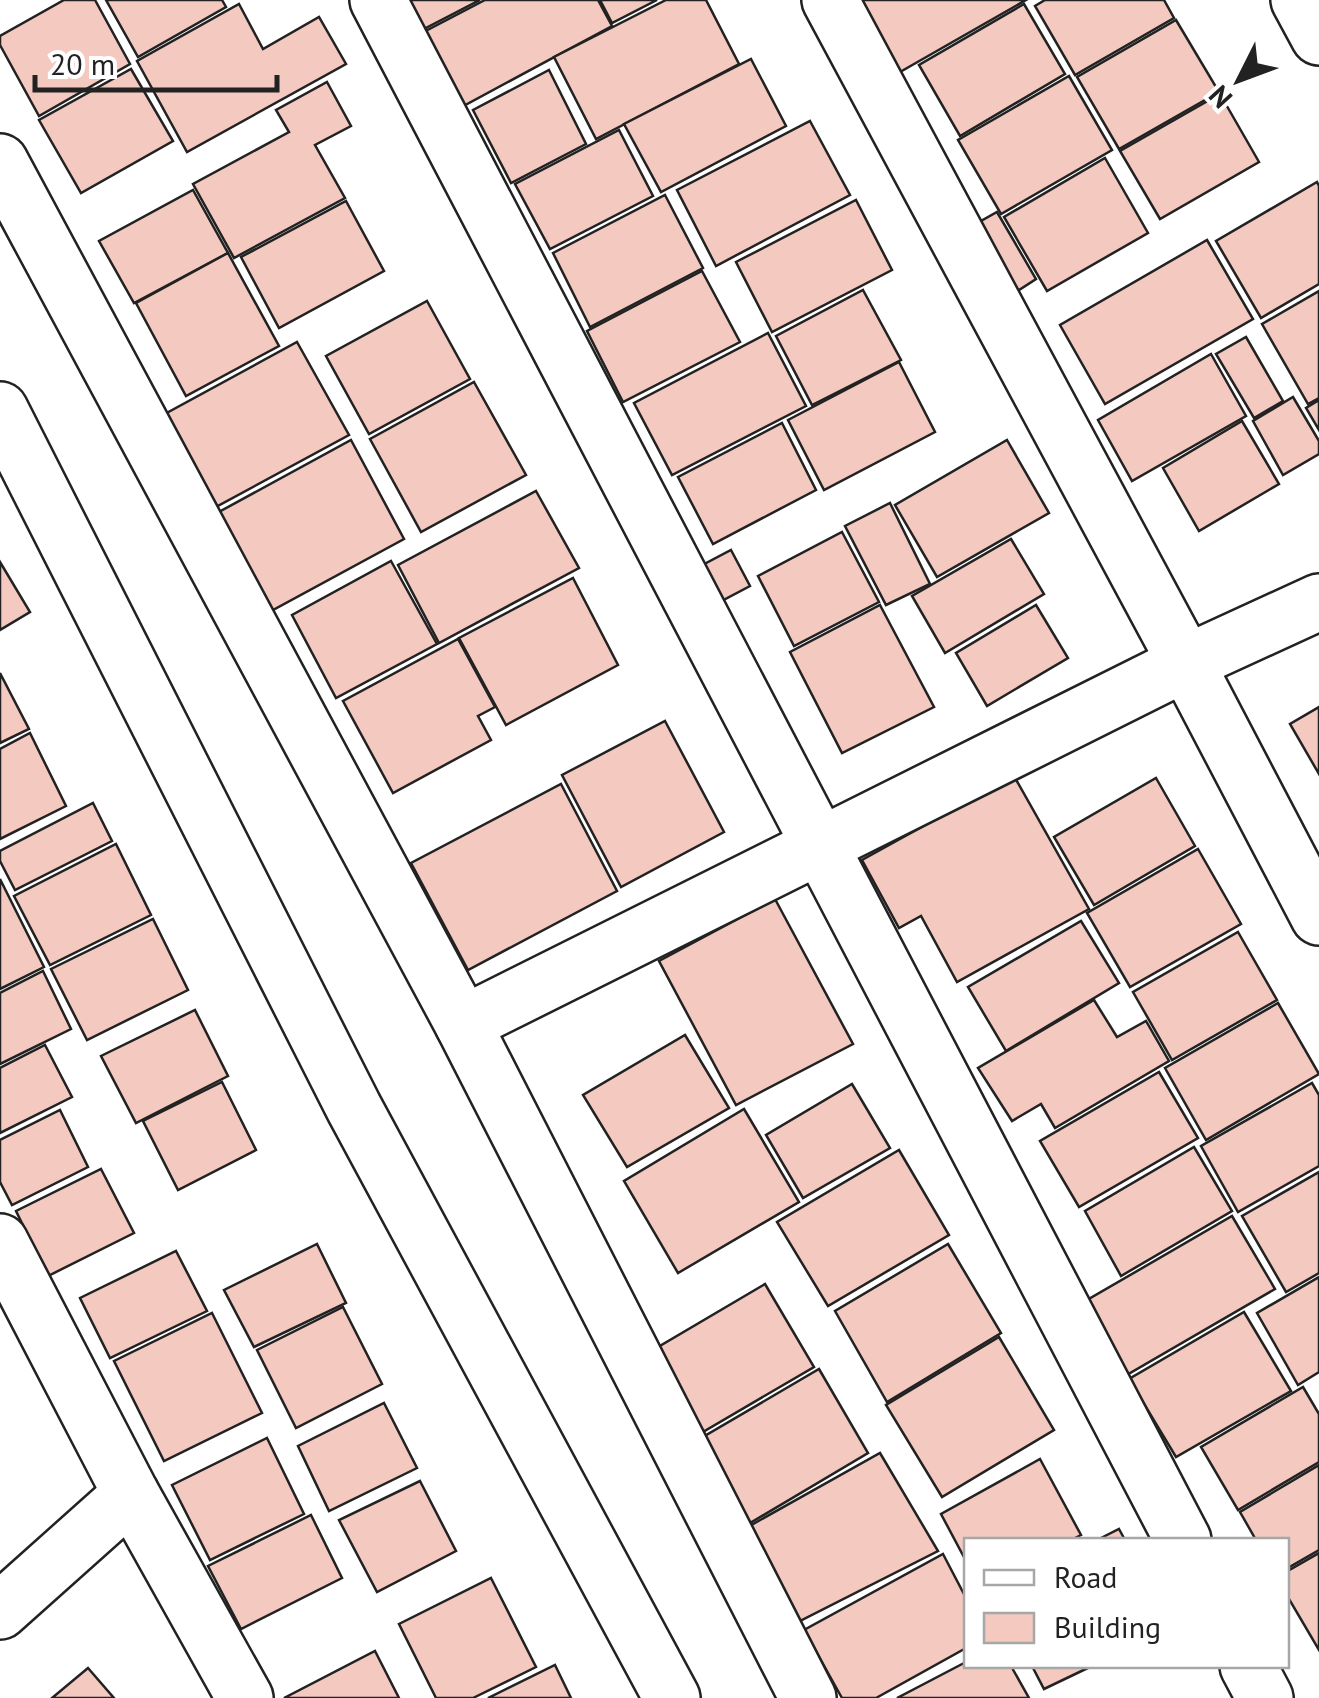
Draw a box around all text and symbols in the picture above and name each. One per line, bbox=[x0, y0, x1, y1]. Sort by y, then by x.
scale bar bbox=[35, 30, 278, 92]
north arrow bbox=[1189, 30, 1289, 130]
text: 20 m bbox=[50, 44, 115, 83]
text: N bbox=[1200, 78, 1240, 116]
legend bbox=[964, 1538, 1289, 1668]
text: Road bbox=[1054, 1557, 1118, 1596]
text: Building bbox=[1054, 1607, 1161, 1646]

